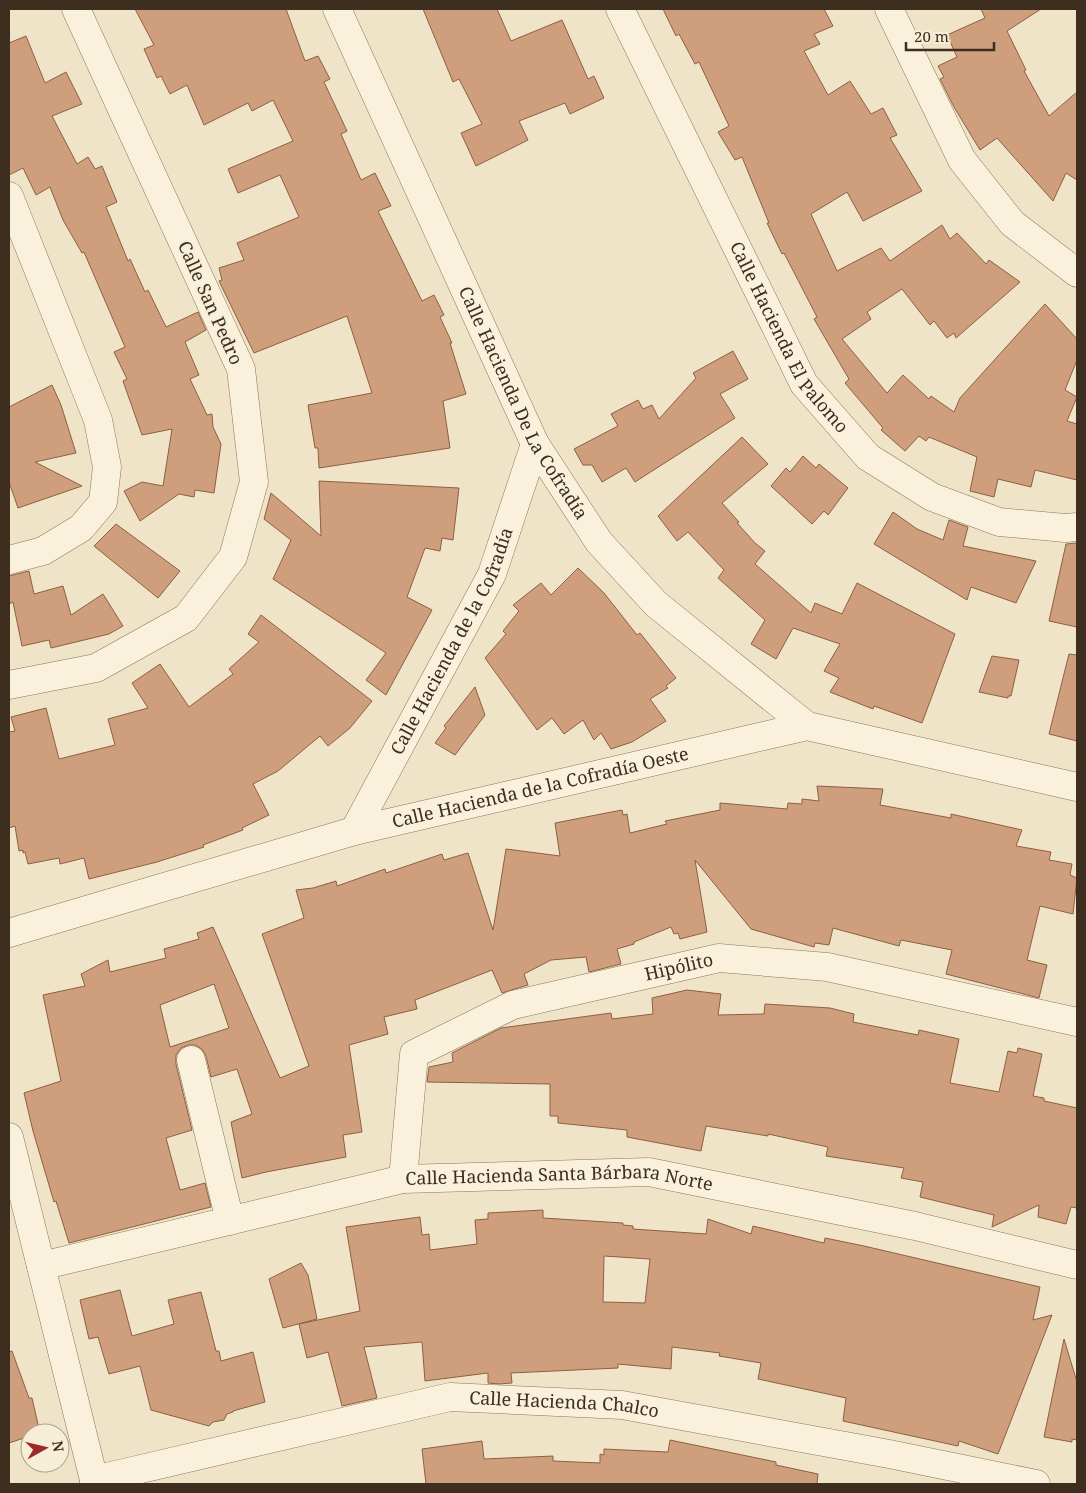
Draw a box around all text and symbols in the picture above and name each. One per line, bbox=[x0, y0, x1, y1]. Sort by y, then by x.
scale bar bbox=[906, 20, 994, 52]
text: 20 m bbox=[914, 26, 949, 46]
street label: Calle San Pedro bbox=[173, 237, 249, 368]
street label: Calle Hacienda El Palomo bbox=[725, 237, 854, 438]
street label: Calle Hacienda De La Cofradía bbox=[454, 282, 594, 524]
street label: Calle Hacienda de la Cofradía bbox=[384, 524, 518, 759]
street label: Calle Hacienda de la Cofradía Oeste bbox=[389, 741, 691, 833]
street label: Hipólito bbox=[642, 947, 715, 986]
street label: Calle Hacienda Santa Bárbara Norte bbox=[405, 1159, 715, 1196]
street label: Calle Hacienda Chalco bbox=[469, 1385, 661, 1423]
north arrow bbox=[20, 1423, 70, 1473]
text: N bbox=[48, 1439, 69, 1453]

